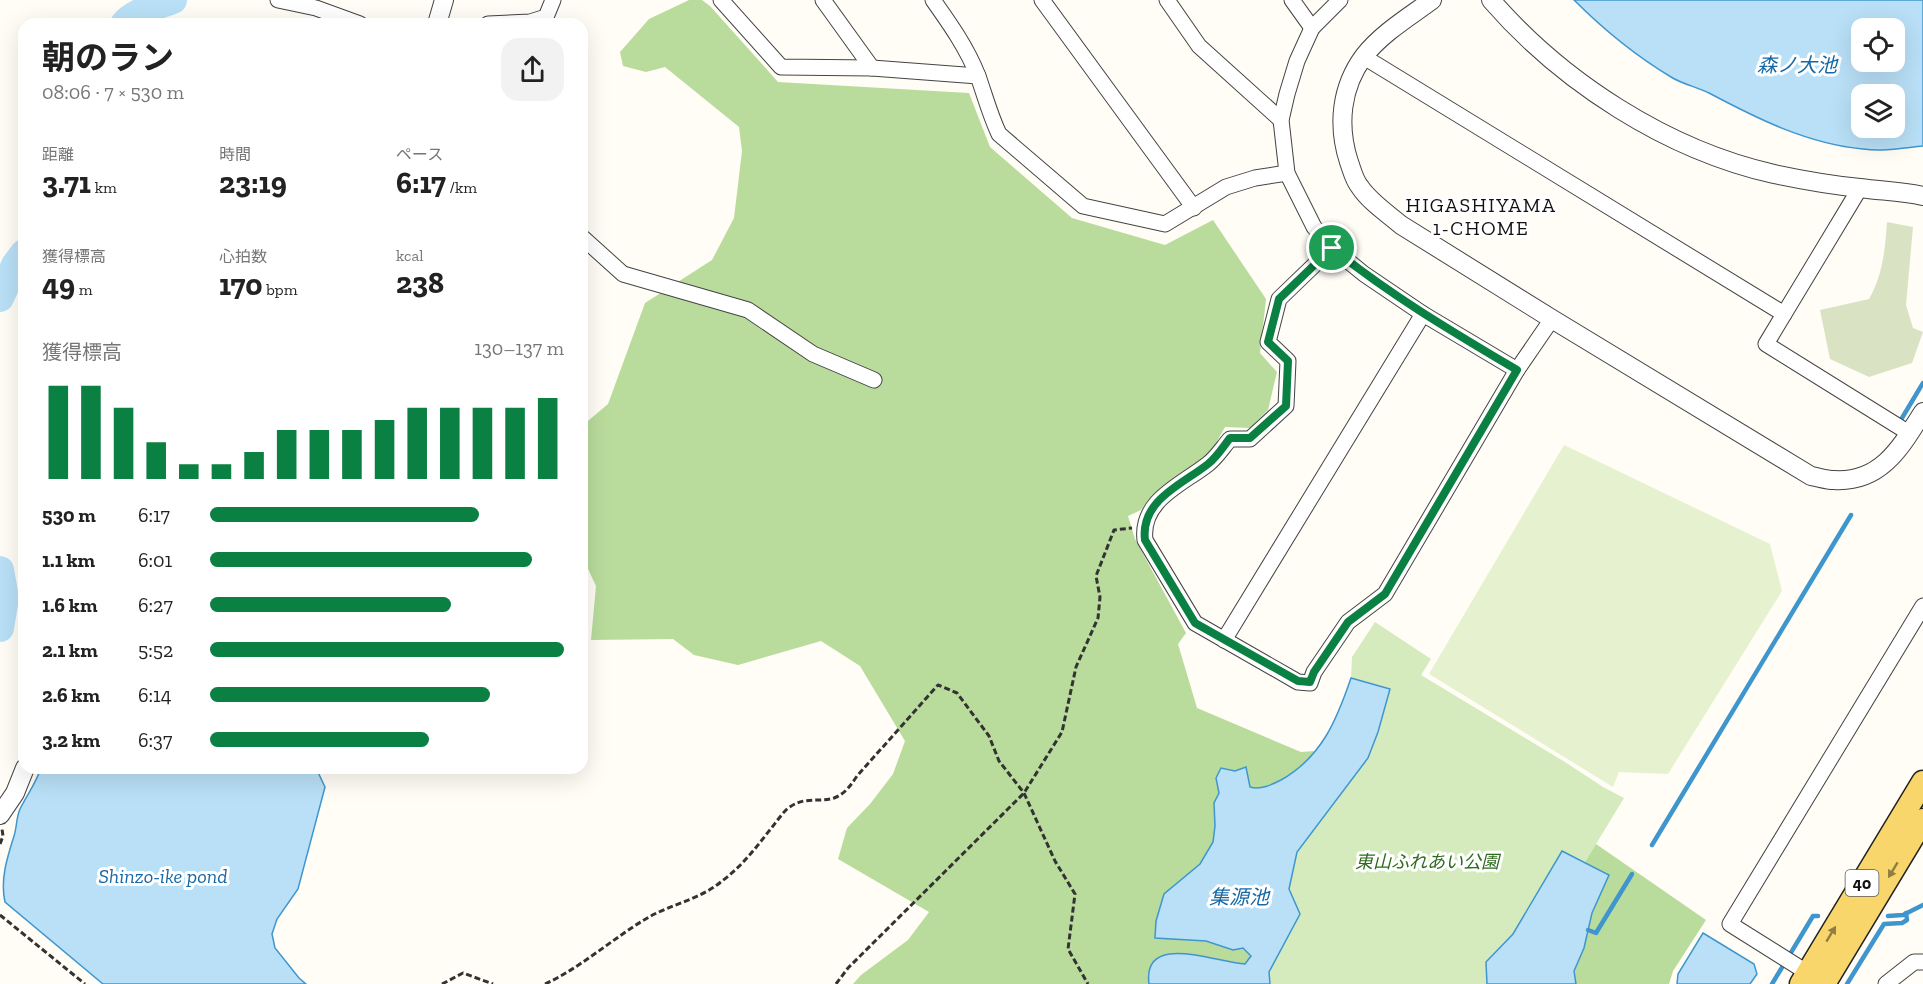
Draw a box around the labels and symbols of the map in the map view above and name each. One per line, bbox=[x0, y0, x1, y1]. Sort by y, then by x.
water label: 森ノ大池 bbox=[1757, 53, 1839, 77]
district label: HIGASHIYAMA 1-CHOME bbox=[1406, 193, 1556, 240]
pin bbox=[1306, 222, 1357, 273]
park label: 東山ふれあい公園 bbox=[1355, 851, 1502, 873]
one-way arrow bbox=[1887, 862, 1898, 878]
water label: Shinzo-ike pond bbox=[99, 864, 227, 888]
road number: 40 bbox=[1846, 870, 1878, 896]
water label: 集源池 bbox=[1209, 885, 1271, 909]
one-way arrow bbox=[1825, 926, 1836, 942]

